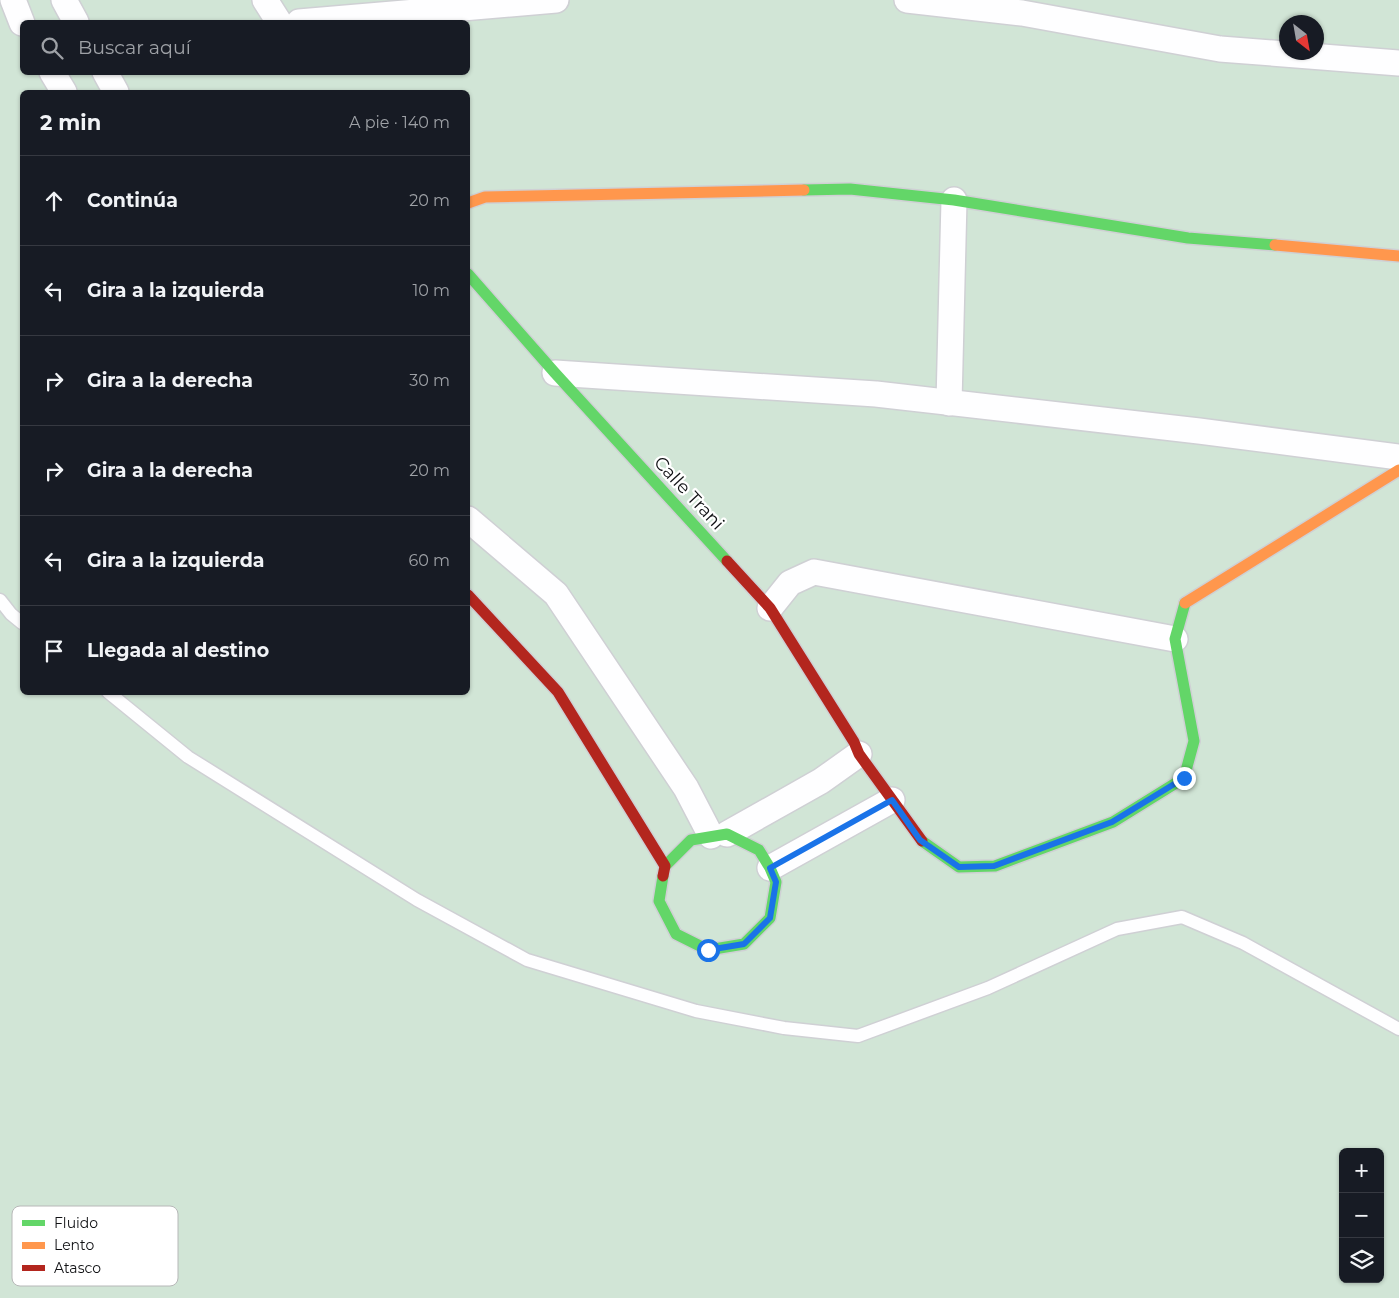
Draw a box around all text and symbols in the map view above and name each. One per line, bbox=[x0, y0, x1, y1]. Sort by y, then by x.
north arrow bbox=[1279, 15, 1324, 60]
search box bbox=[20, 20, 470, 75]
icon: search bbox=[38, 34, 66, 62]
text: Buscar aquí bbox=[78, 36, 191, 59]
text: 2 min bbox=[40, 110, 101, 135]
text: A pie · 140 m bbox=[349, 113, 450, 132]
icon: ahead bbox=[40, 187, 68, 215]
text: Continúa bbox=[87, 189, 178, 212]
text: 20 m bbox=[409, 191, 450, 210]
icon: left bbox=[40, 277, 68, 305]
text: Gira a la izquierda bbox=[87, 279, 265, 302]
text: 10 m bbox=[412, 281, 450, 300]
icon: right bbox=[40, 367, 68, 395]
text: Gira a la derecha bbox=[87, 369, 253, 392]
text: 30 m bbox=[409, 371, 450, 390]
street label: Calle Trani bbox=[649, 452, 729, 534]
icon: right bbox=[40, 457, 68, 485]
text: Gira a la derecha bbox=[87, 459, 253, 482]
text: 20 m bbox=[409, 461, 450, 480]
icon: left bbox=[40, 547, 68, 575]
text: Gira a la izquierda bbox=[87, 549, 265, 572]
text: 60 m bbox=[408, 551, 450, 570]
icon: arrive bbox=[40, 637, 68, 665]
text: Llegada al destino bbox=[87, 639, 269, 662]
route end bbox=[1173, 767, 1196, 790]
route start bbox=[697, 939, 720, 962]
map controls bbox=[1339, 1148, 1384, 1283]
button: + bbox=[1339, 1148, 1384, 1193]
button: − bbox=[1339, 1193, 1384, 1238]
legend bbox=[12, 1206, 178, 1286]
text: Fluido bbox=[54, 1214, 98, 1232]
text: Lento bbox=[54, 1236, 94, 1254]
button: layers bbox=[1339, 1238, 1384, 1283]
text: Atasco bbox=[54, 1259, 101, 1277]

